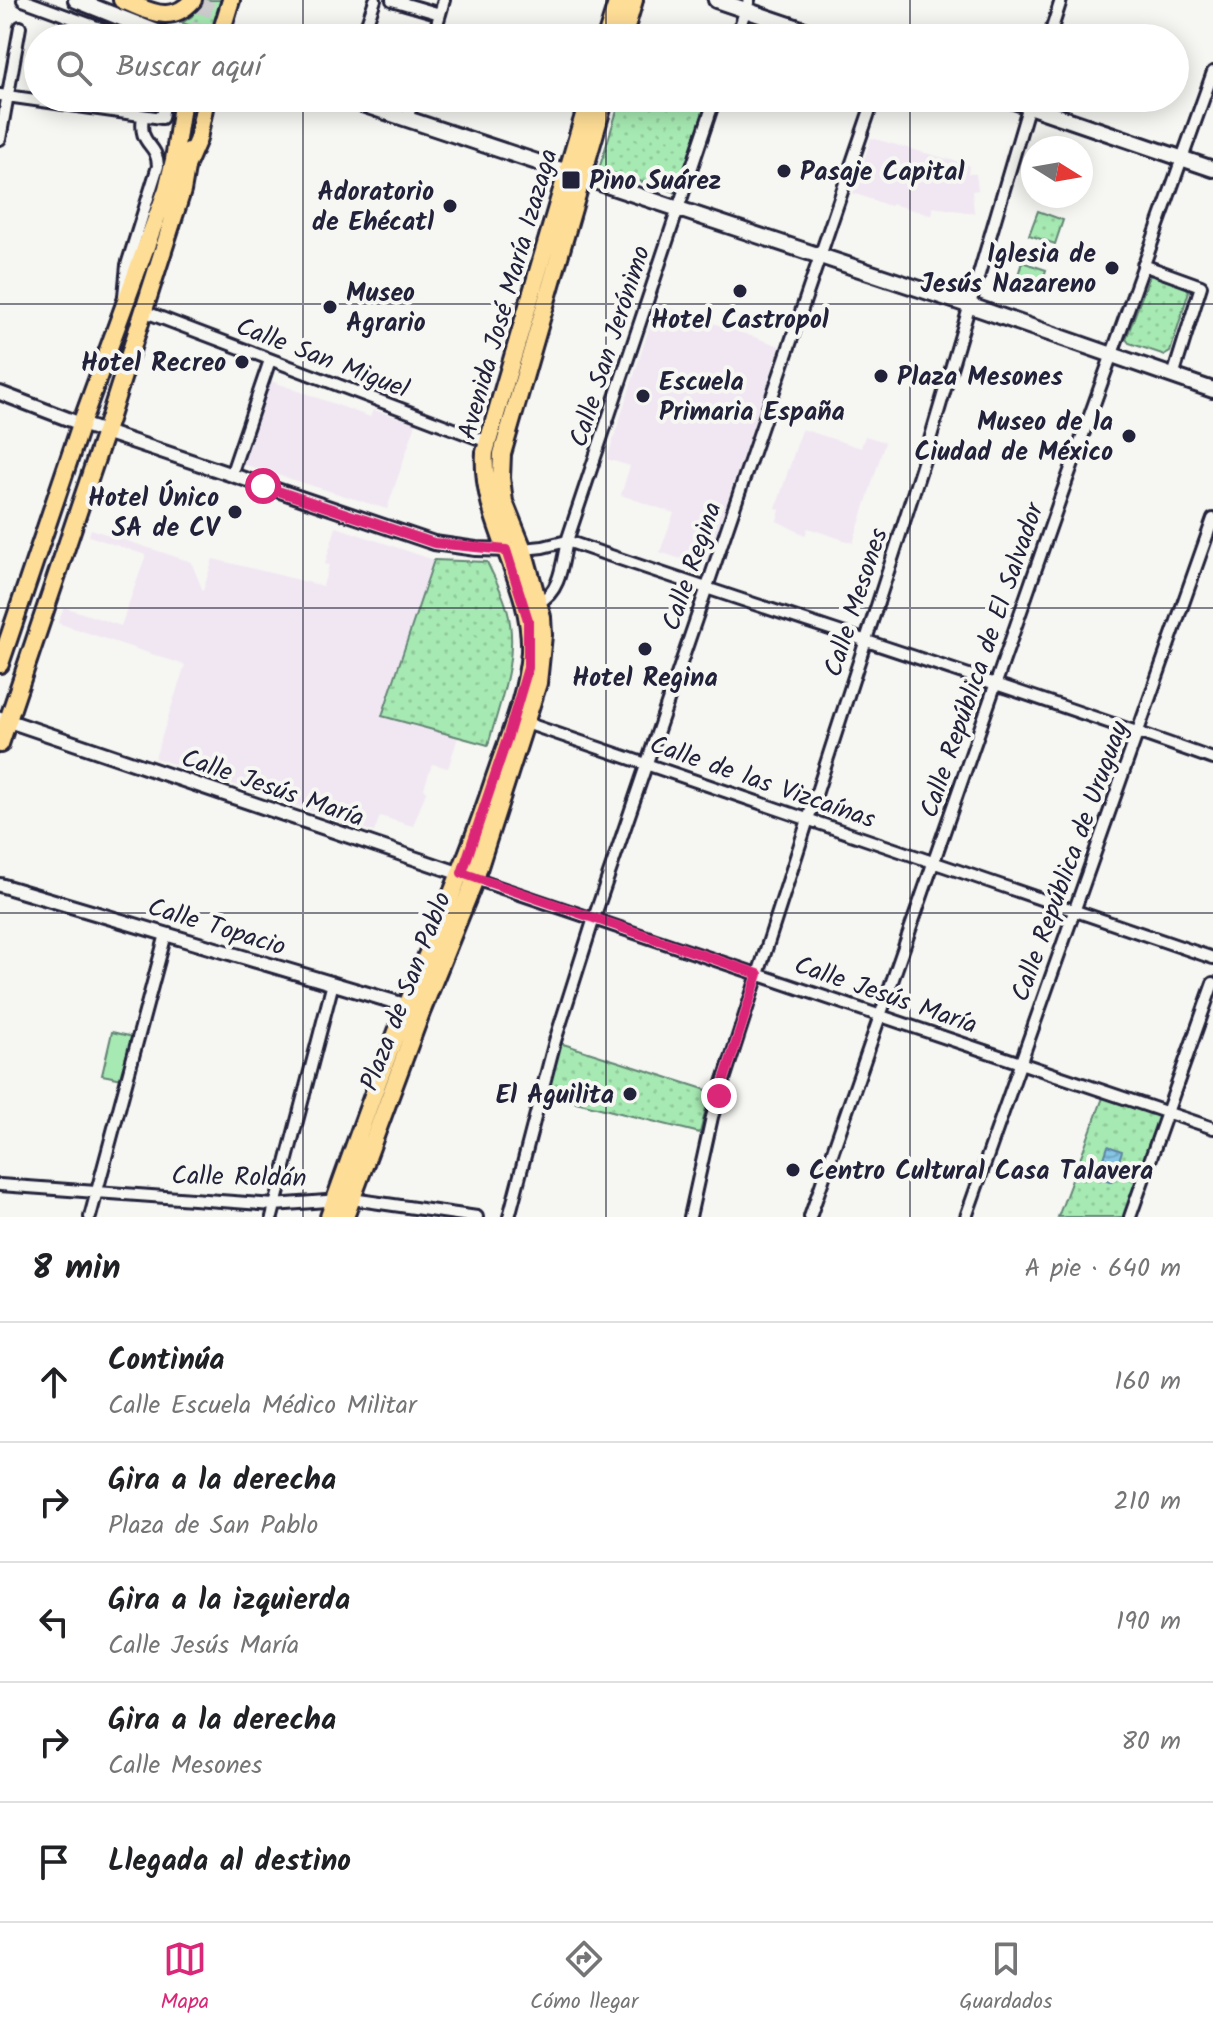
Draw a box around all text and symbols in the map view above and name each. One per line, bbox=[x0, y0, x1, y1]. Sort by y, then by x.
search box bbox=[24, 24, 1189, 112]
text: Buscar aquí bbox=[116, 44, 262, 92]
icon: search bbox=[52, 46, 96, 90]
north arrow bbox=[1021, 136, 1093, 208]
street label: Avenida José María Izazaga bbox=[447, 144, 571, 445]
place label: Pasaje Capital bbox=[800, 152, 964, 194]
place label: Pino Suárez bbox=[589, 161, 721, 203]
marker: Pasaje Capital bbox=[775, 162, 793, 180]
marker: Pino Suárez bbox=[560, 169, 582, 191]
place label: Adoratorio de Ehécatl bbox=[312, 172, 434, 244]
marker: Adoratorio de Ehécatl bbox=[441, 197, 459, 215]
place label: Iglesia de Jesús Nazareno bbox=[920, 234, 1096, 306]
street label: Calle San Jerónimo bbox=[559, 240, 663, 453]
marker: Iglesia de Jesús Nazareno bbox=[1103, 259, 1121, 277]
place label: Museo Agrario bbox=[346, 273, 426, 345]
marker: Hotel Castropol bbox=[731, 282, 749, 300]
marker: Museo Agrario bbox=[321, 298, 339, 316]
place label: Hotel Castropol bbox=[651, 300, 829, 342]
street label: Calle San Miguel bbox=[230, 307, 415, 411]
place label: Hotel Recreo bbox=[81, 343, 226, 385]
marker: Hotel Recreo bbox=[233, 353, 251, 371]
place label: Plaza Mesones bbox=[897, 357, 1063, 399]
place label: Escuela Primaria España bbox=[659, 362, 845, 434]
marker: Plaza Mesones bbox=[872, 367, 890, 385]
marker: Escuela Primaria España bbox=[634, 387, 652, 405]
place label: Museo de la Ciudad de México bbox=[914, 402, 1113, 474]
marker: Museo de la Ciudad de México bbox=[1120, 427, 1138, 445]
route start bbox=[245, 468, 281, 504]
place label: Hotel Único SA de CV bbox=[88, 478, 221, 550]
street label: Calle Regina bbox=[651, 496, 735, 637]
street label: Calle República de El Salvador bbox=[909, 496, 1057, 824]
marker: Hotel Único SA de CV bbox=[226, 503, 244, 521]
street label: Calle Mesones bbox=[813, 523, 901, 683]
marker: Hotel Regina bbox=[636, 640, 654, 658]
place label: Hotel Regina bbox=[572, 658, 718, 700]
street label: Calle República de Uruguay bbox=[1001, 715, 1141, 1008]
street label: Calle de las Vizcaínas bbox=[644, 725, 881, 841]
street label: Calle Jesús María bbox=[175, 738, 370, 840]
street label: Plaza de San Pablo bbox=[350, 886, 464, 1097]
street label: Calle Topacio bbox=[142, 887, 291, 969]
street label: Calle Jesús María bbox=[788, 945, 983, 1047]
place label: El Aguilita bbox=[496, 1075, 614, 1117]
route end bbox=[701, 1078, 737, 1114]
marker: El Aguilita bbox=[621, 1085, 639, 1103]
place label: Centro Cultural Casa Talavera bbox=[809, 1151, 1153, 1193]
street label: Calle Roldán bbox=[171, 1156, 307, 1200]
marker: Centro Cultural Casa Talavera bbox=[784, 1161, 802, 1179]
text: 8 min bbox=[32, 1242, 121, 1296]
text: A pie · 640 m bbox=[1025, 1248, 1181, 1290]
text: Continúa bbox=[108, 1337, 224, 1385]
icon: ahead bbox=[32, 1360, 76, 1404]
text: 160 m bbox=[1114, 1361, 1181, 1403]
text: Calle Escuela Médico Militar bbox=[108, 1385, 417, 1427]
text: Gira a la derecha bbox=[108, 1457, 336, 1505]
icon: right bbox=[32, 1480, 76, 1524]
text: 210 m bbox=[1114, 1481, 1181, 1523]
text: Plaza de San Pablo bbox=[108, 1505, 318, 1547]
text: Gira a la izquierda bbox=[108, 1577, 350, 1625]
icon: left bbox=[32, 1600, 76, 1644]
text: 190 m bbox=[1116, 1601, 1181, 1643]
text: Calle Jesús María bbox=[108, 1625, 299, 1667]
text: Gira a la derecha bbox=[108, 1697, 336, 1745]
icon: right bbox=[32, 1720, 76, 1764]
text: 80 m bbox=[1121, 1721, 1181, 1763]
text: Calle Mesones bbox=[108, 1745, 262, 1787]
text: Llegada al destino bbox=[108, 1838, 351, 1886]
icon: arrive bbox=[32, 1840, 76, 1884]
tab: Mapa bbox=[161, 1937, 209, 2020]
tab: Cómo llegar bbox=[530, 1937, 638, 2020]
tab: Guardados bbox=[959, 1937, 1052, 2020]

